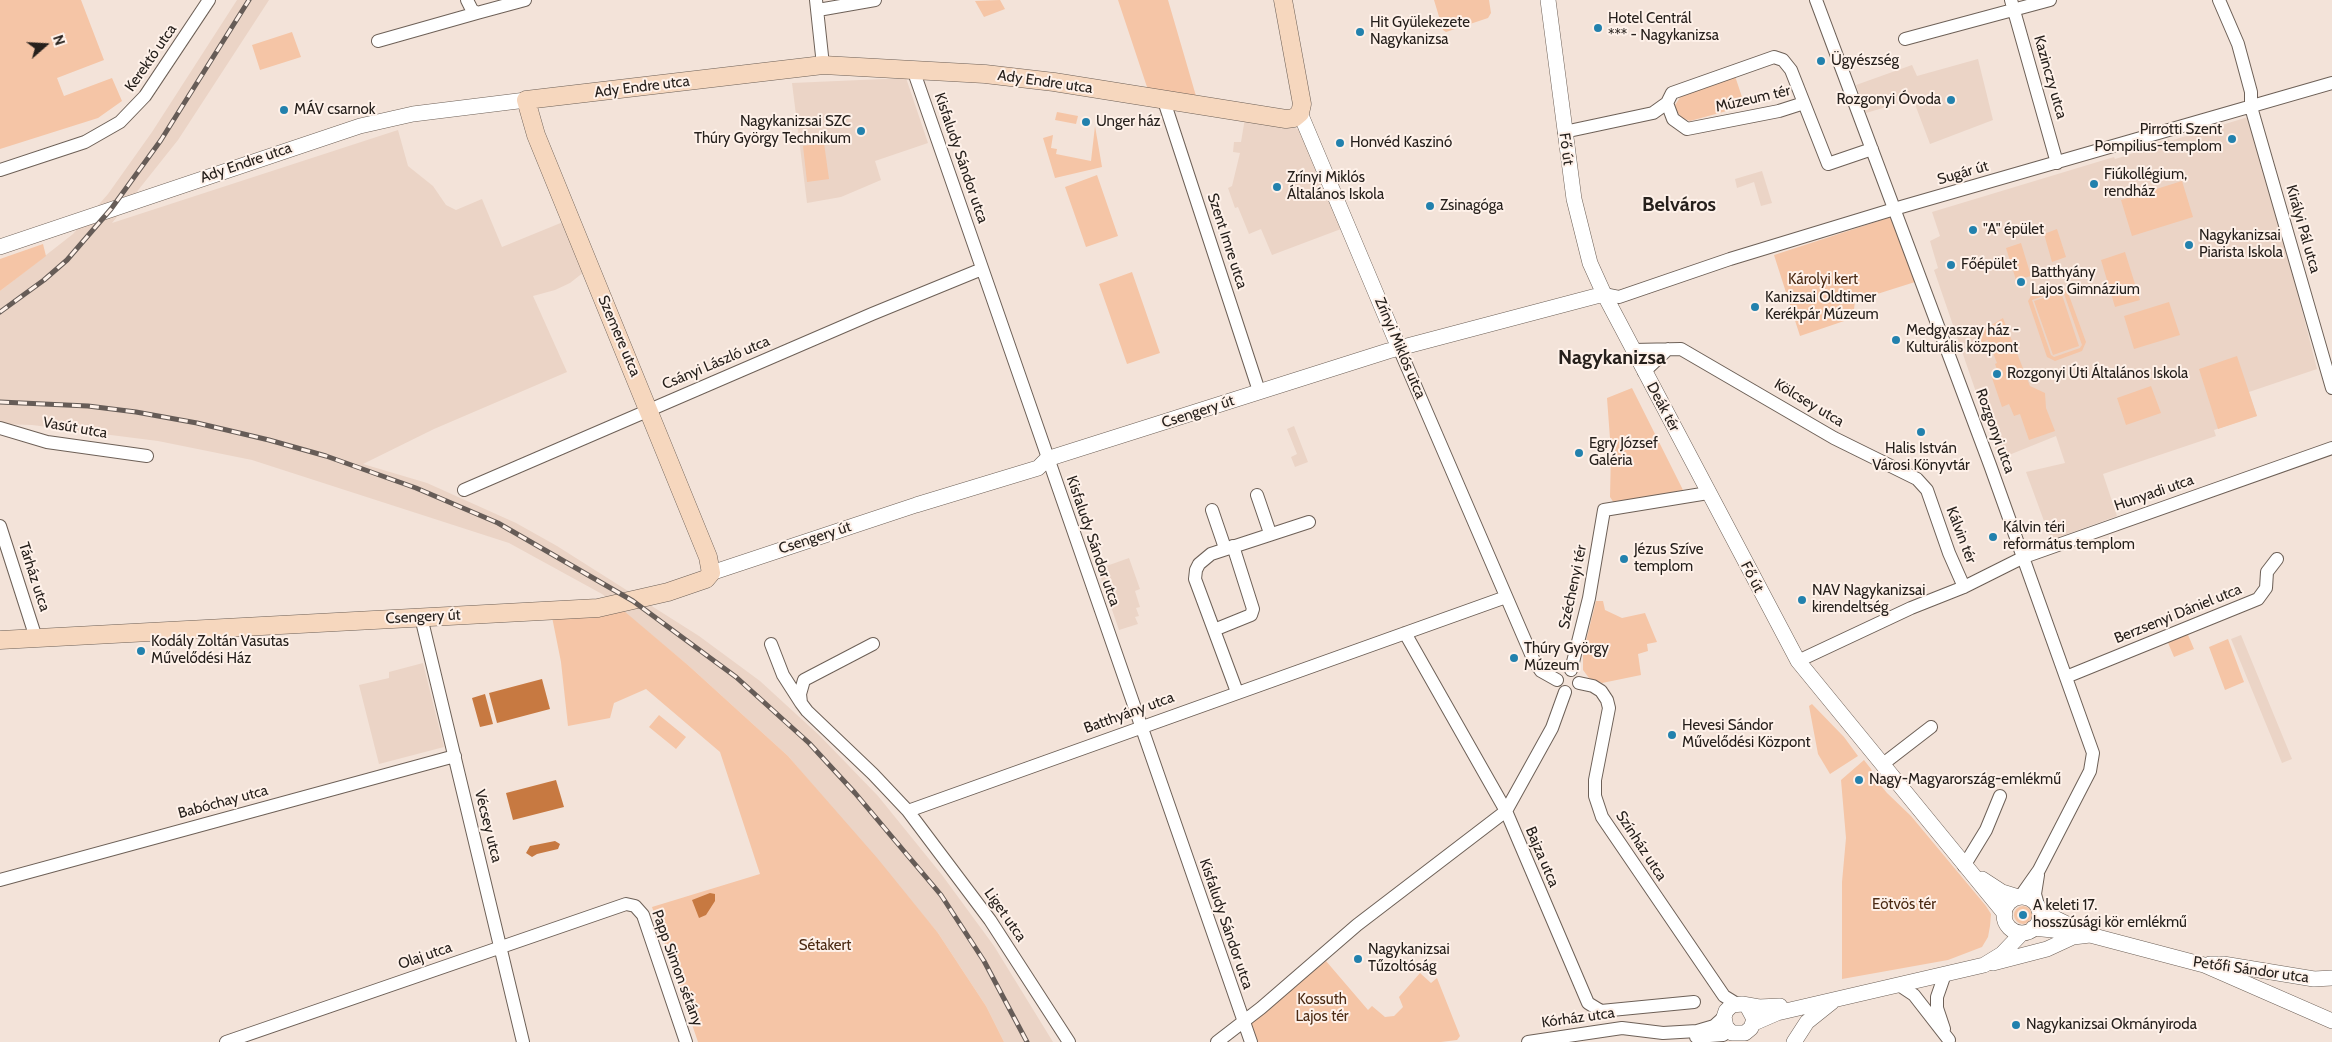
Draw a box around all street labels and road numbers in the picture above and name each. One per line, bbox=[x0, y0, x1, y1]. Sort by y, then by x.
street label: Kerektó utca bbox=[121, 21, 181, 95]
street label: Kazinczy utca bbox=[2029, 33, 2071, 121]
street label: Ady Endre utca bbox=[996, 66, 1094, 98]
street label: Ady Endre utca bbox=[593, 72, 691, 102]
street label: Múzeum tér bbox=[1714, 82, 1792, 116]
street label: Kisfaludy Sándor utca bbox=[930, 90, 992, 226]
street label: Fő út bbox=[1555, 132, 1577, 166]
street label: Ady Endre utca bbox=[198, 139, 294, 187]
street label: Sugár út bbox=[1935, 157, 1991, 189]
street label: Királyi Pál utca bbox=[2282, 183, 2324, 275]
street label: Szent Imre utca bbox=[1203, 191, 1251, 291]
street label: Szemere utca bbox=[594, 293, 644, 379]
street label: Zrínyi Miklós utca bbox=[1371, 295, 1429, 401]
street label: Csányi László utca bbox=[660, 332, 772, 394]
street label: Kölcsey utca bbox=[1771, 375, 1847, 431]
street label: Deák tér bbox=[1643, 379, 1683, 435]
street label: Rozgonyi utca bbox=[1971, 386, 2019, 476]
street label: Csengery út bbox=[1159, 392, 1237, 432]
street label: Vasút utca bbox=[41, 413, 109, 443]
street label: Hunyadi utca bbox=[2112, 471, 2196, 515]
street label: Kisfaludy Sándor utca bbox=[1062, 473, 1124, 609]
street label: Kálvin tér bbox=[1942, 504, 1980, 566]
street label: Csengery út bbox=[776, 518, 854, 558]
street label: Tárház utca bbox=[14, 540, 54, 614]
street label: Széchenyi tér bbox=[1555, 543, 1591, 631]
street label: Fő út bbox=[1736, 558, 1768, 596]
street label: Berzsenyi Dániel utca bbox=[2112, 580, 2244, 648]
street label: Csengery út bbox=[385, 606, 461, 628]
street label: Batthyány utca bbox=[1081, 688, 1177, 738]
street label: Babóchay utca bbox=[176, 781, 270, 823]
street label: Vécsey utca bbox=[470, 788, 506, 864]
street label: Színház utca bbox=[1612, 808, 1670, 884]
street label: Bajza utca bbox=[1521, 824, 1563, 890]
street label: Kisfaludy Sándor utca bbox=[1195, 856, 1257, 992]
street label: Liget utca bbox=[980, 885, 1030, 945]
street label: Papp Simon sétány bbox=[648, 907, 706, 1029]
street label: Olaj utca bbox=[396, 938, 454, 974]
street label: Petőfi Sándor utca bbox=[2192, 953, 2310, 987]
street label: Kórház utca bbox=[1540, 1004, 1616, 1032]

